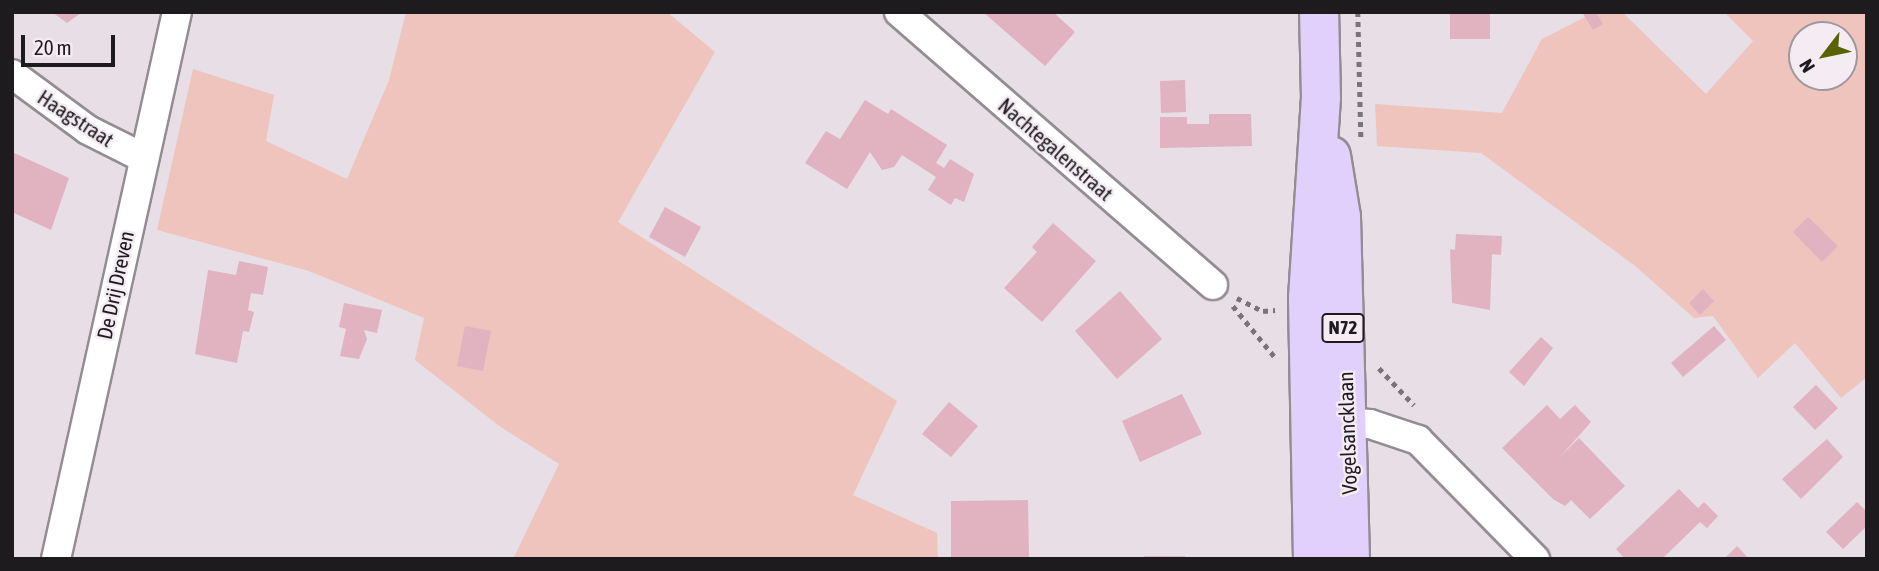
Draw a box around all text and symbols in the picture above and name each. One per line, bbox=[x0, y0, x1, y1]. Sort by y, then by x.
scale bar bbox=[24, 21, 119, 65]
north arrow bbox=[1788, 21, 1858, 91]
text: 20 m bbox=[34, 35, 72, 59]
text: N bbox=[1795, 55, 1819, 77]
street label: Haagstraat bbox=[33, 84, 119, 152]
street label: Nachtegalenstraat bbox=[993, 92, 1119, 206]
street label: De Drij Dreven bbox=[91, 229, 139, 341]
road number: N72 bbox=[1320, 312, 1366, 344]
street label: Vogelsancklaan bbox=[1332, 371, 1362, 495]

